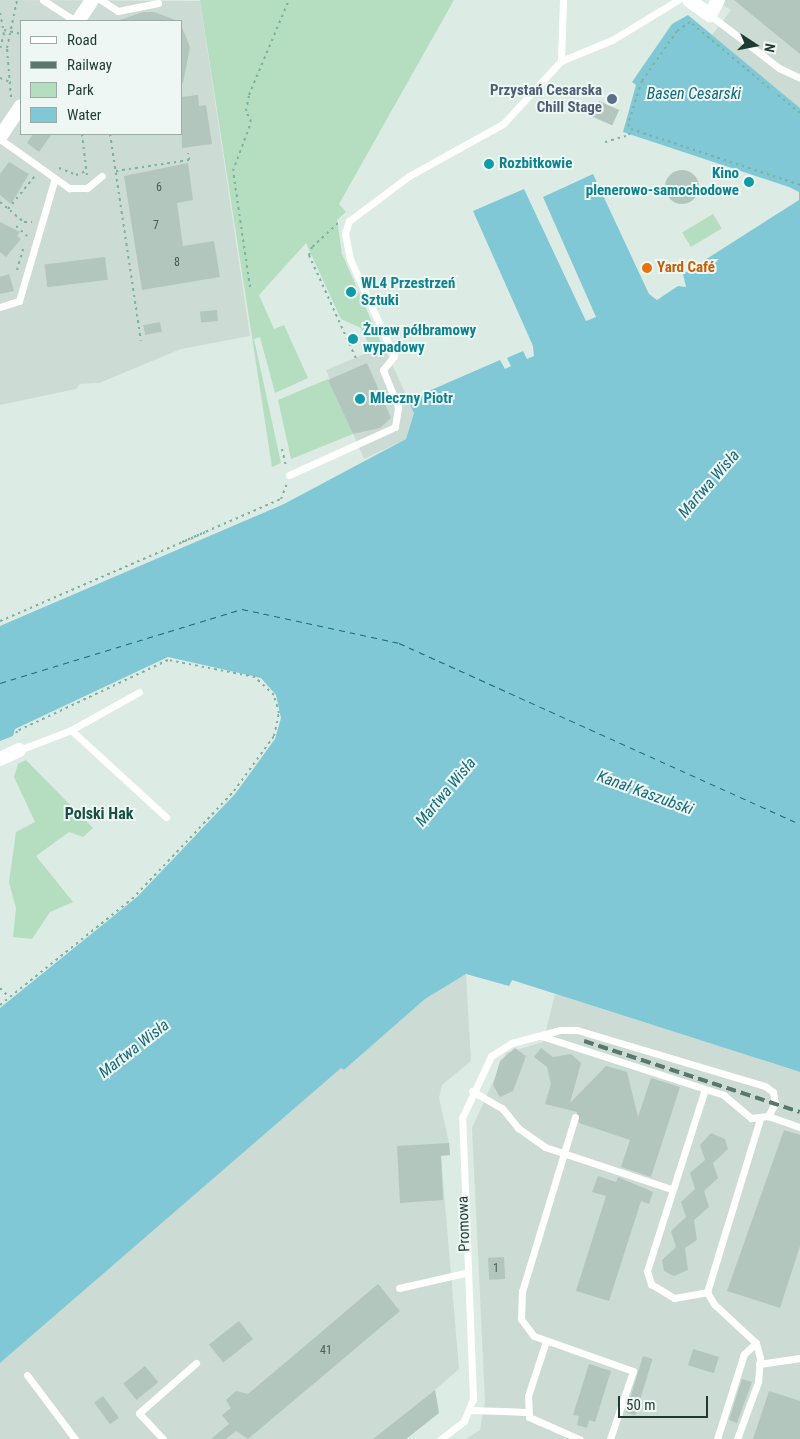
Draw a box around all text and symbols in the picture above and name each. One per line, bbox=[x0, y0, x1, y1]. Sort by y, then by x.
legend bbox=[20, 20, 182, 135]
north arrow bbox=[730, 20, 780, 70]
text: Road bbox=[67, 31, 97, 49]
text: N bbox=[761, 42, 778, 54]
text: Railway bbox=[67, 56, 112, 74]
text: Park bbox=[67, 81, 94, 99]
place label: Przystań Cesarska Chill Stage bbox=[490, 81, 602, 116]
water label: Basen Cesarski bbox=[647, 84, 741, 104]
marker: Przystań Cesarska Chill Stage bbox=[606, 93, 618, 105]
text: Water bbox=[67, 106, 101, 124]
place label: Rozbitkowie bbox=[499, 155, 572, 173]
marker: Rozbitkowie bbox=[483, 158, 495, 170]
place label: Kino plenerowo-samochodowe bbox=[586, 164, 739, 199]
marker: Kino plenerowo-samochodowe bbox=[743, 176, 755, 188]
house number: 6 bbox=[156, 181, 162, 195]
house number: 7 bbox=[153, 219, 159, 233]
house number: 8 bbox=[174, 256, 180, 270]
place label: Yard Café bbox=[657, 259, 715, 277]
marker: Yard Café bbox=[641, 262, 653, 274]
place label: WL4 Przestrzeń Sztuki bbox=[361, 274, 455, 309]
marker: WL4 Przestrzeń Sztuki bbox=[345, 286, 357, 298]
place label: Żuraw półbramowy wypadowy bbox=[363, 321, 476, 356]
marker: Żuraw półbramowy wypadowy bbox=[347, 333, 359, 345]
place label: Mleczny Piotr bbox=[370, 390, 453, 408]
marker: Mleczny Piotr bbox=[354, 393, 366, 405]
water label: Martwa Wisła bbox=[674, 446, 744, 522]
water label: Martwa Wisła bbox=[412, 754, 480, 830]
water label: Kanał Kaszubski bbox=[594, 767, 696, 819]
district label: Polski Hak bbox=[65, 804, 133, 824]
water label: Martwa Wisła bbox=[95, 1016, 173, 1082]
street label: Promowa bbox=[454, 1196, 474, 1252]
house number: 1 bbox=[493, 1262, 499, 1276]
house number: 41 bbox=[320, 1344, 332, 1358]
scale bar bbox=[620, 1386, 710, 1418]
text: 50 m bbox=[626, 1396, 656, 1414]

